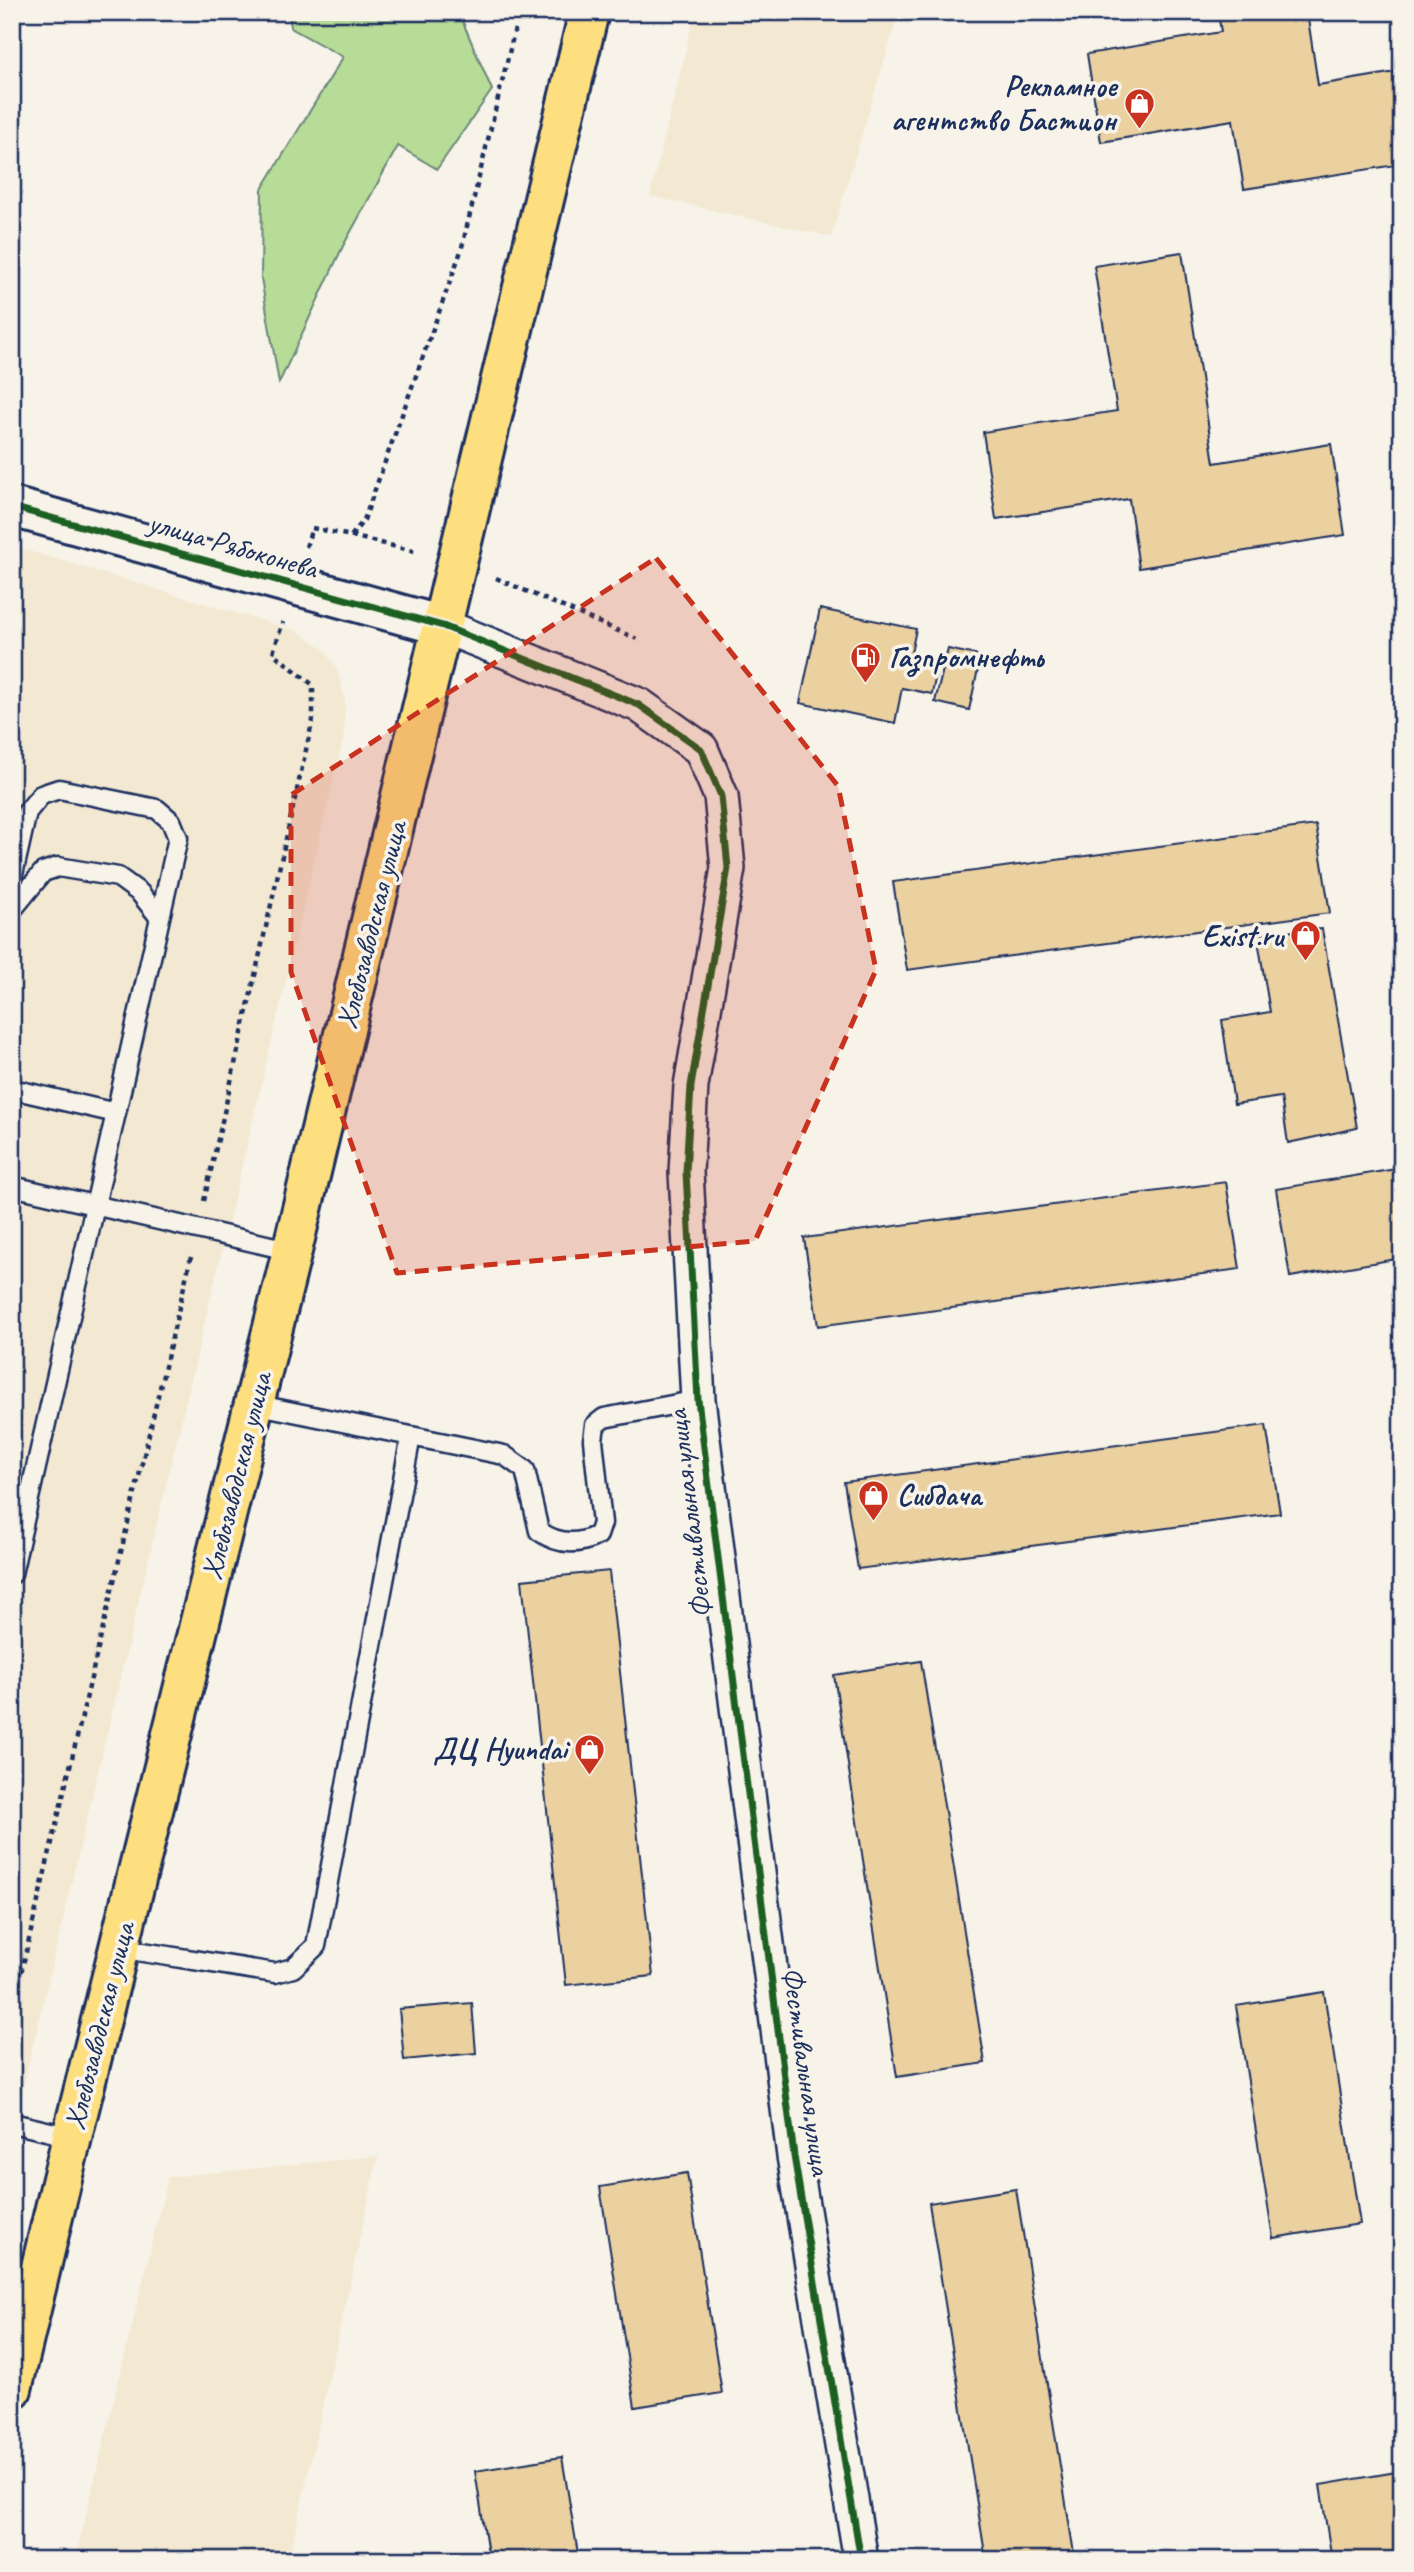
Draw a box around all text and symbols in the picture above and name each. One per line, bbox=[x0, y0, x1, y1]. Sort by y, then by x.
place label: Рекламное агентство Бастион bbox=[891, 67, 1119, 139]
shop icon: Рекламное агентство Бастион bbox=[1122, 86, 1156, 130]
street label: улица Рябоконева bbox=[142, 502, 324, 588]
place label: Газпромнефть bbox=[889, 638, 1045, 677]
fuel station icon: Газпромнефть bbox=[849, 640, 883, 684]
street label: Хлебозаводская улица bbox=[327, 815, 416, 1033]
place label: Exist.ru bbox=[1202, 917, 1285, 955]
shop icon: Exist.ru bbox=[1289, 919, 1323, 963]
street label: Хлебозаводская улица bbox=[192, 1366, 281, 1584]
street label: Фестивальная улица bbox=[657, 1406, 721, 1620]
place label: Сибдача bbox=[897, 1476, 984, 1514]
shop icon: Сибдача bbox=[857, 1478, 891, 1522]
place label: ДЦ Hyundai bbox=[433, 1730, 571, 1768]
shop icon: ДЦ Hyundai bbox=[573, 1732, 607, 1776]
street label: Хлебозаводская улица bbox=[55, 1916, 144, 2134]
street label: Фестивальная улица bbox=[774, 1965, 841, 2179]

